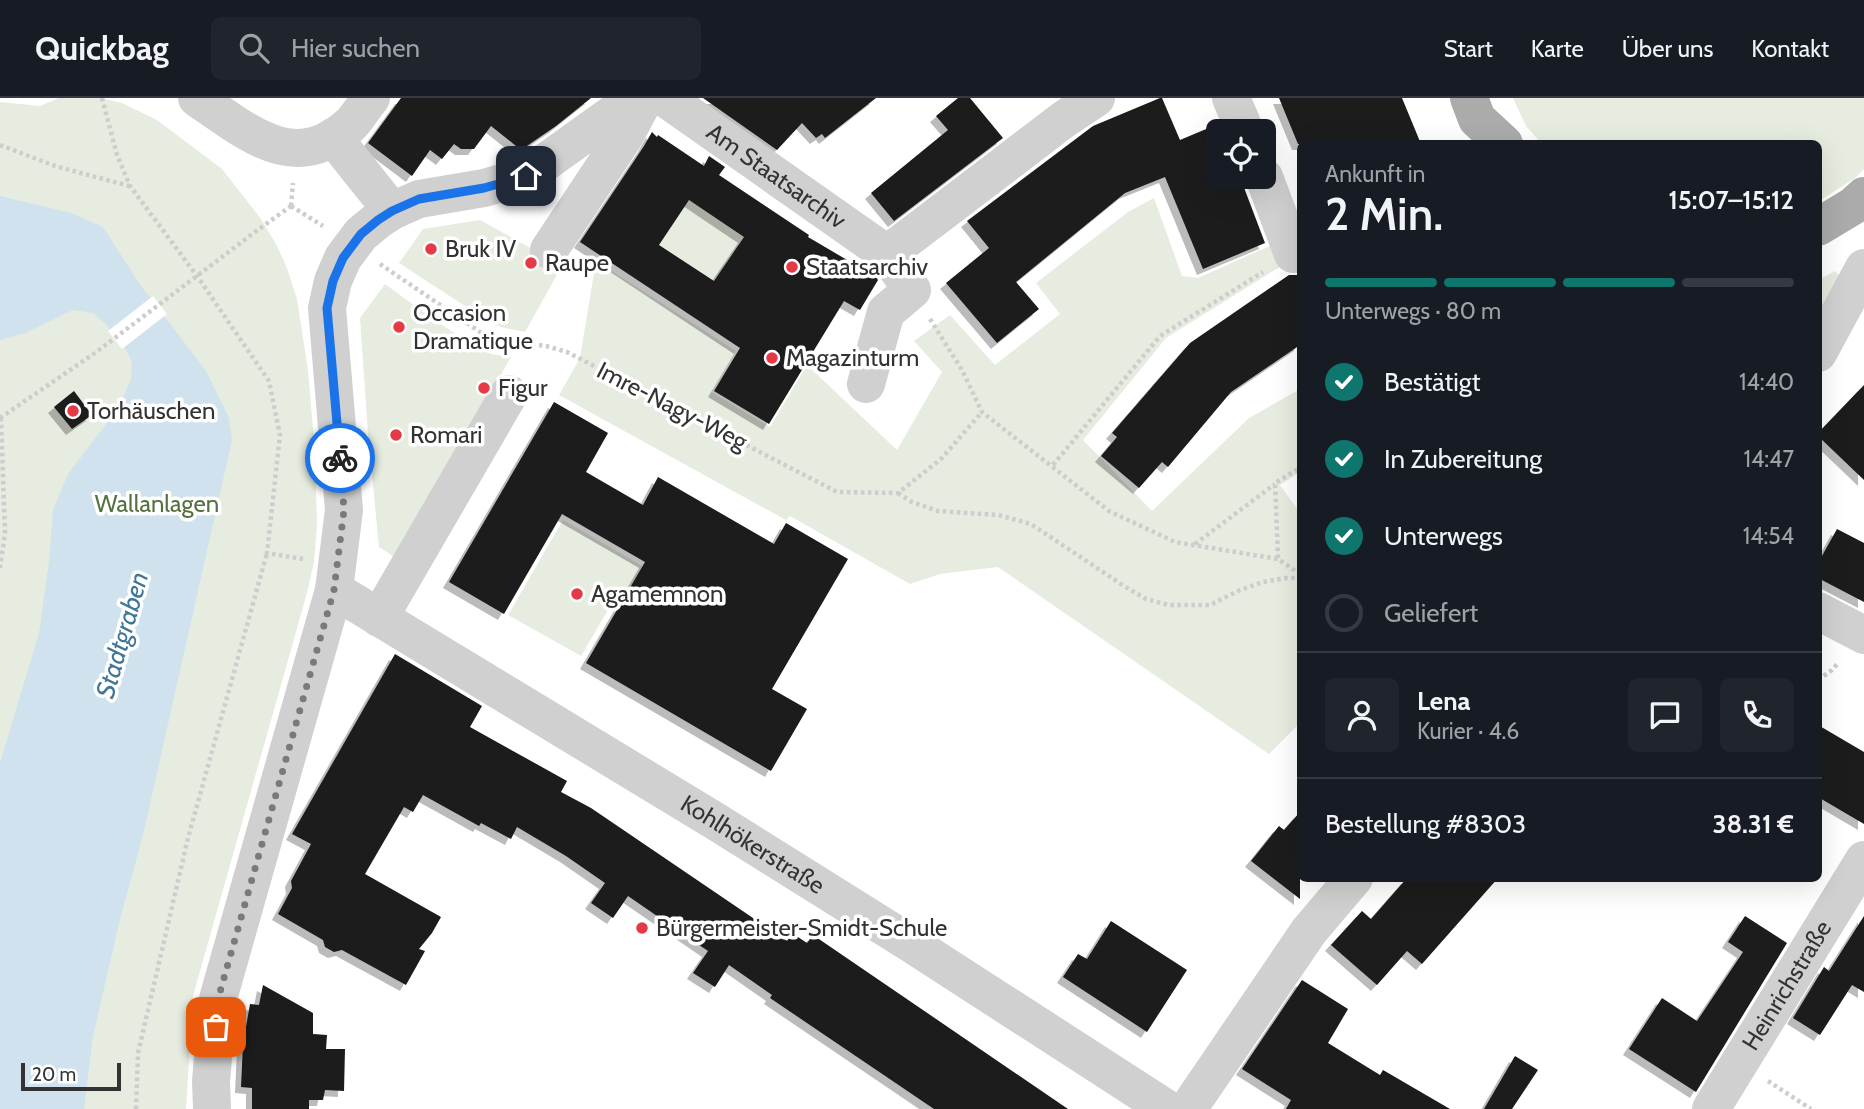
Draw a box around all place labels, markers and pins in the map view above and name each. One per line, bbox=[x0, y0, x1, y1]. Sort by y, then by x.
pin bbox=[496, 146, 556, 206]
place label: Bruk IV bbox=[445, 234, 517, 263]
marker: Bruk IV bbox=[423, 241, 439, 257]
place label: Raupe bbox=[545, 248, 609, 277]
place label: Staatsarchiv bbox=[806, 252, 928, 281]
marker: Raupe bbox=[523, 255, 539, 271]
marker: Staatsarchiv bbox=[784, 259, 800, 275]
place label: Occasion Dramatique bbox=[413, 298, 533, 355]
marker: Occasion Dramatique bbox=[391, 319, 407, 335]
place label: Magazinturm bbox=[786, 343, 919, 372]
marker: Magazinturm bbox=[764, 350, 780, 366]
place label: Figur bbox=[498, 373, 548, 402]
marker: Figur bbox=[476, 380, 492, 396]
place label: Torhäuschen bbox=[87, 396, 215, 425]
marker: Torhäuschen bbox=[65, 403, 81, 419]
place label: Romari bbox=[410, 420, 482, 449]
marker: Romari bbox=[388, 427, 404, 443]
place label: Agamemnon bbox=[591, 579, 723, 608]
marker: Agamemnon bbox=[569, 586, 585, 602]
place label: Bürgermeister-Smidt-Schule bbox=[656, 913, 947, 942]
marker: Bürgermeister-Smidt-Schule bbox=[634, 920, 650, 936]
pin bbox=[186, 997, 246, 1057]

